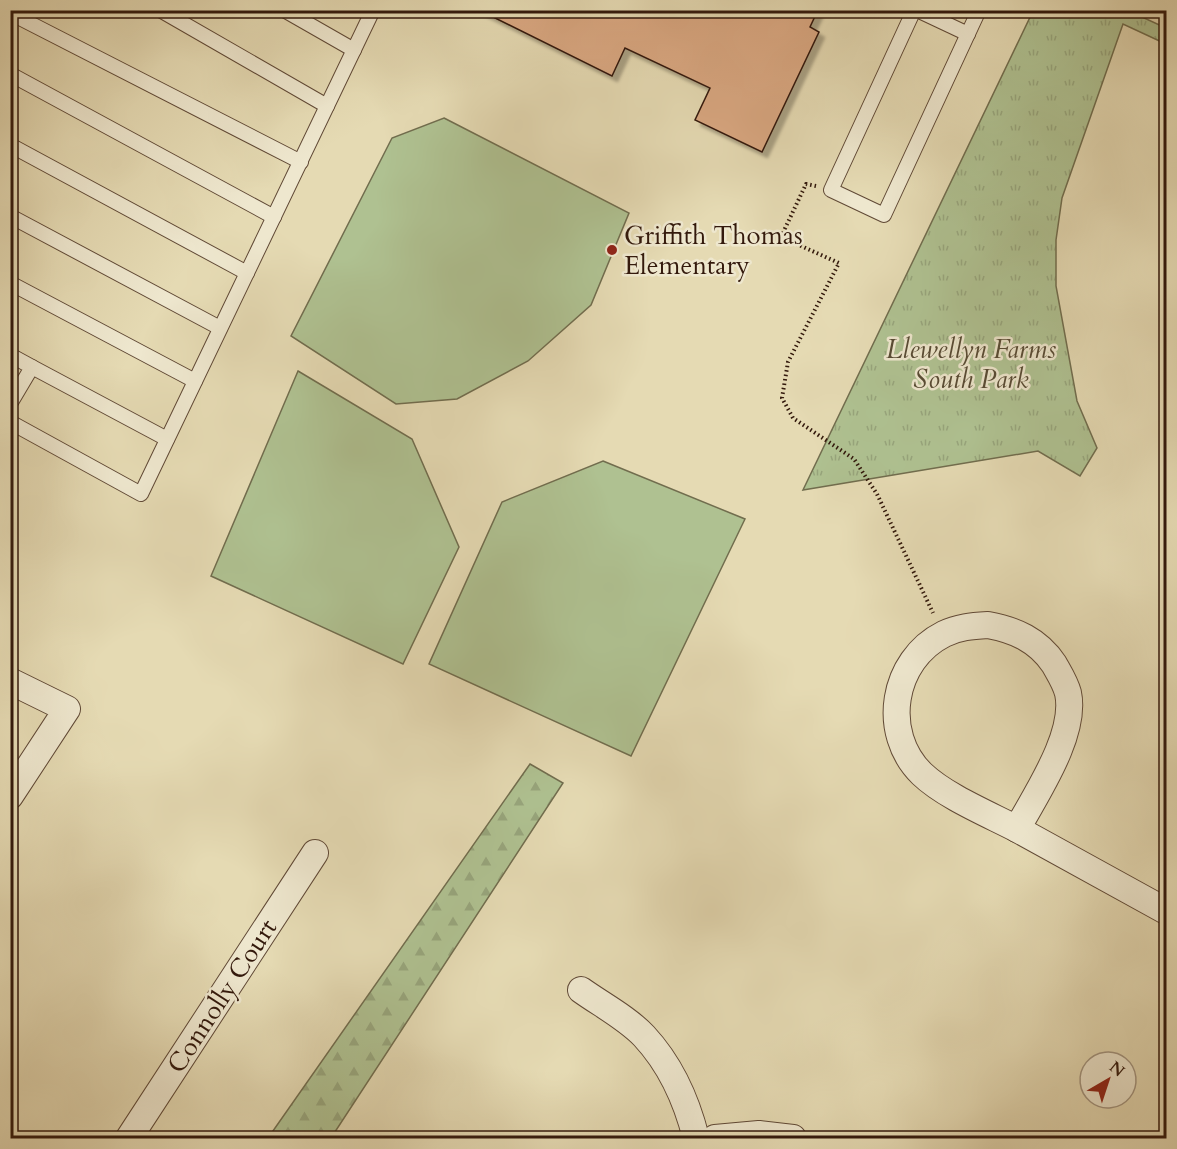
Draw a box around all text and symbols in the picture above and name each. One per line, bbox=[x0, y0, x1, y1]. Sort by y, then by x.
place label: Griffith Thomas Elementary bbox=[624, 218, 803, 283]
marker: Griffith Thomas Elementary bbox=[605, 243, 619, 257]
park label: Llewellyn Farms South Park bbox=[886, 332, 1056, 397]
street label: Connolly Court bbox=[159, 912, 285, 1080]
north arrow bbox=[1078, 1050, 1138, 1110]
text: N bbox=[1104, 1056, 1129, 1082]

